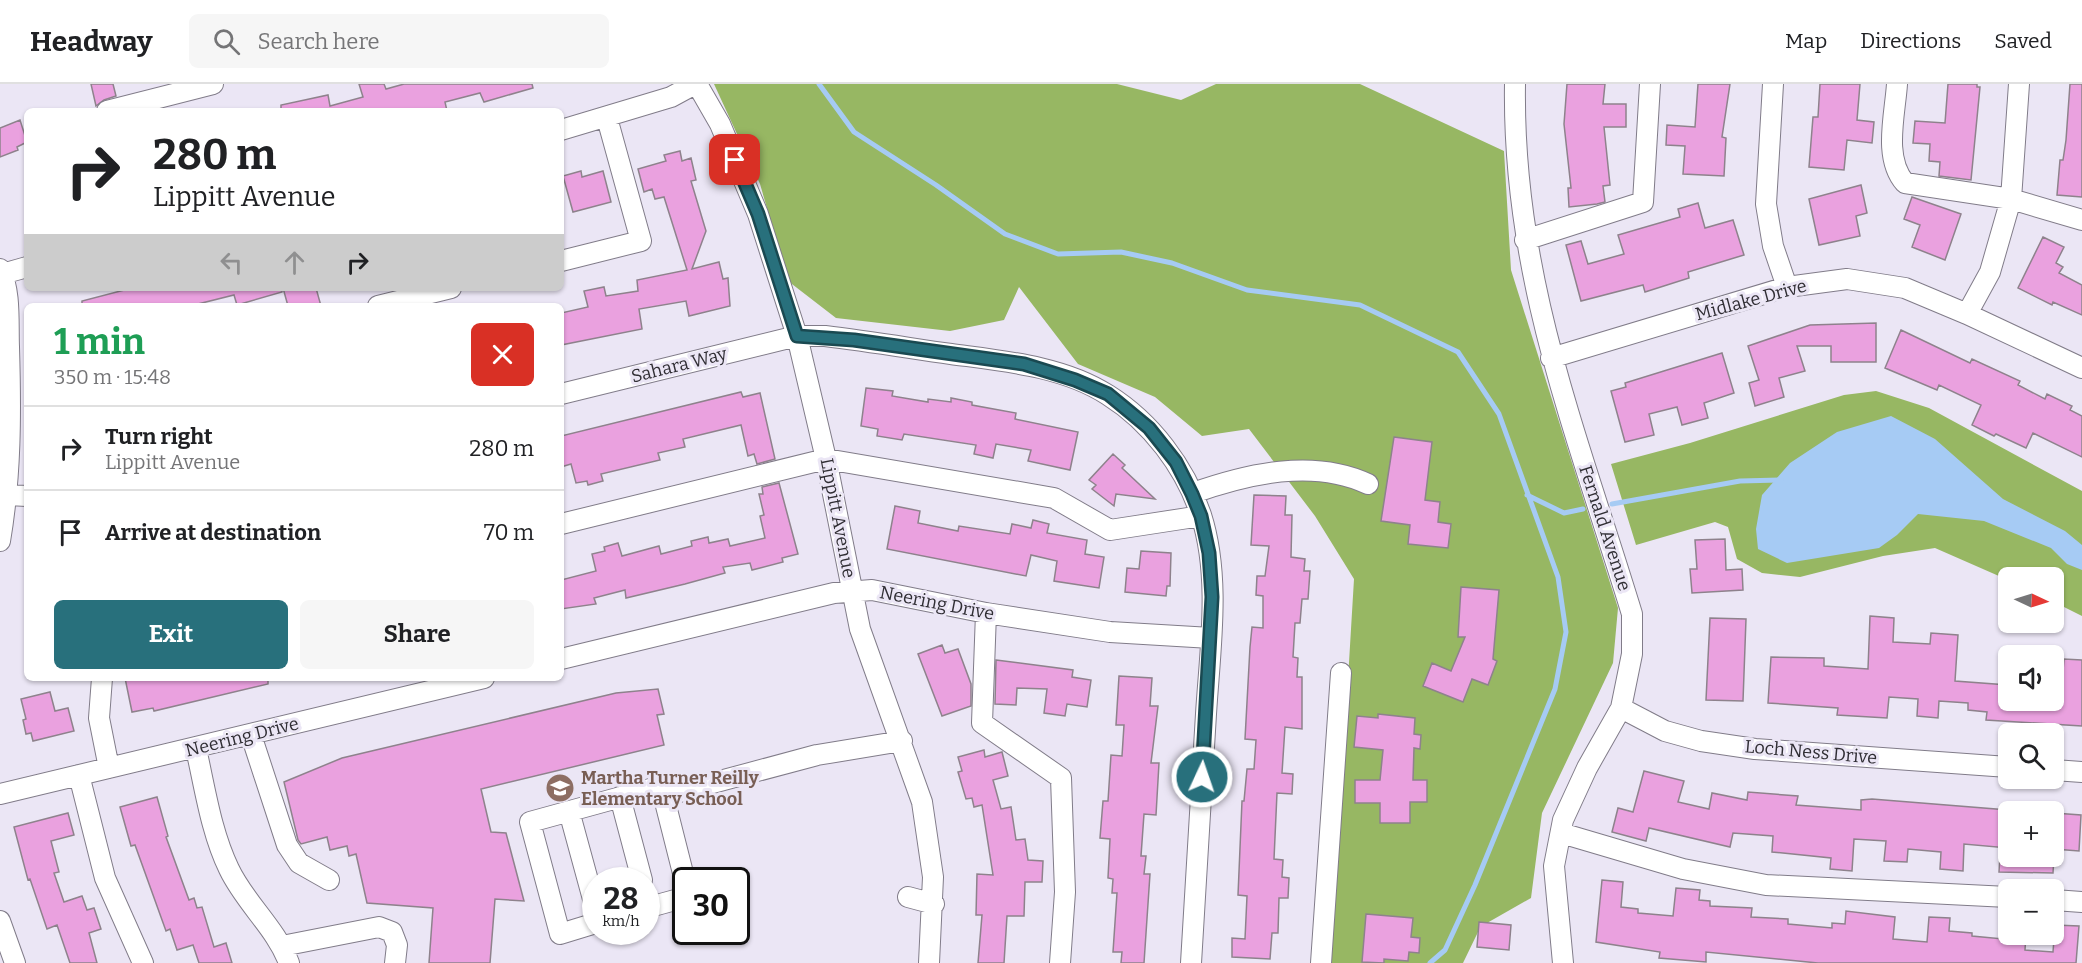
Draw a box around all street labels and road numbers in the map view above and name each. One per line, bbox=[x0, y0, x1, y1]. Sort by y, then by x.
street label: Midlake Drive bbox=[1693, 275, 1809, 325]
street label: Sahara Way bbox=[629, 342, 730, 388]
street label: Lippitt Avenue bbox=[816, 456, 860, 580]
street label: Fernald Avenue bbox=[1574, 462, 1636, 594]
street label: Neering Drive bbox=[878, 581, 996, 625]
street label: Neering Drive bbox=[183, 712, 301, 762]
street label: Loch Ness Drive bbox=[1744, 735, 1878, 769]

